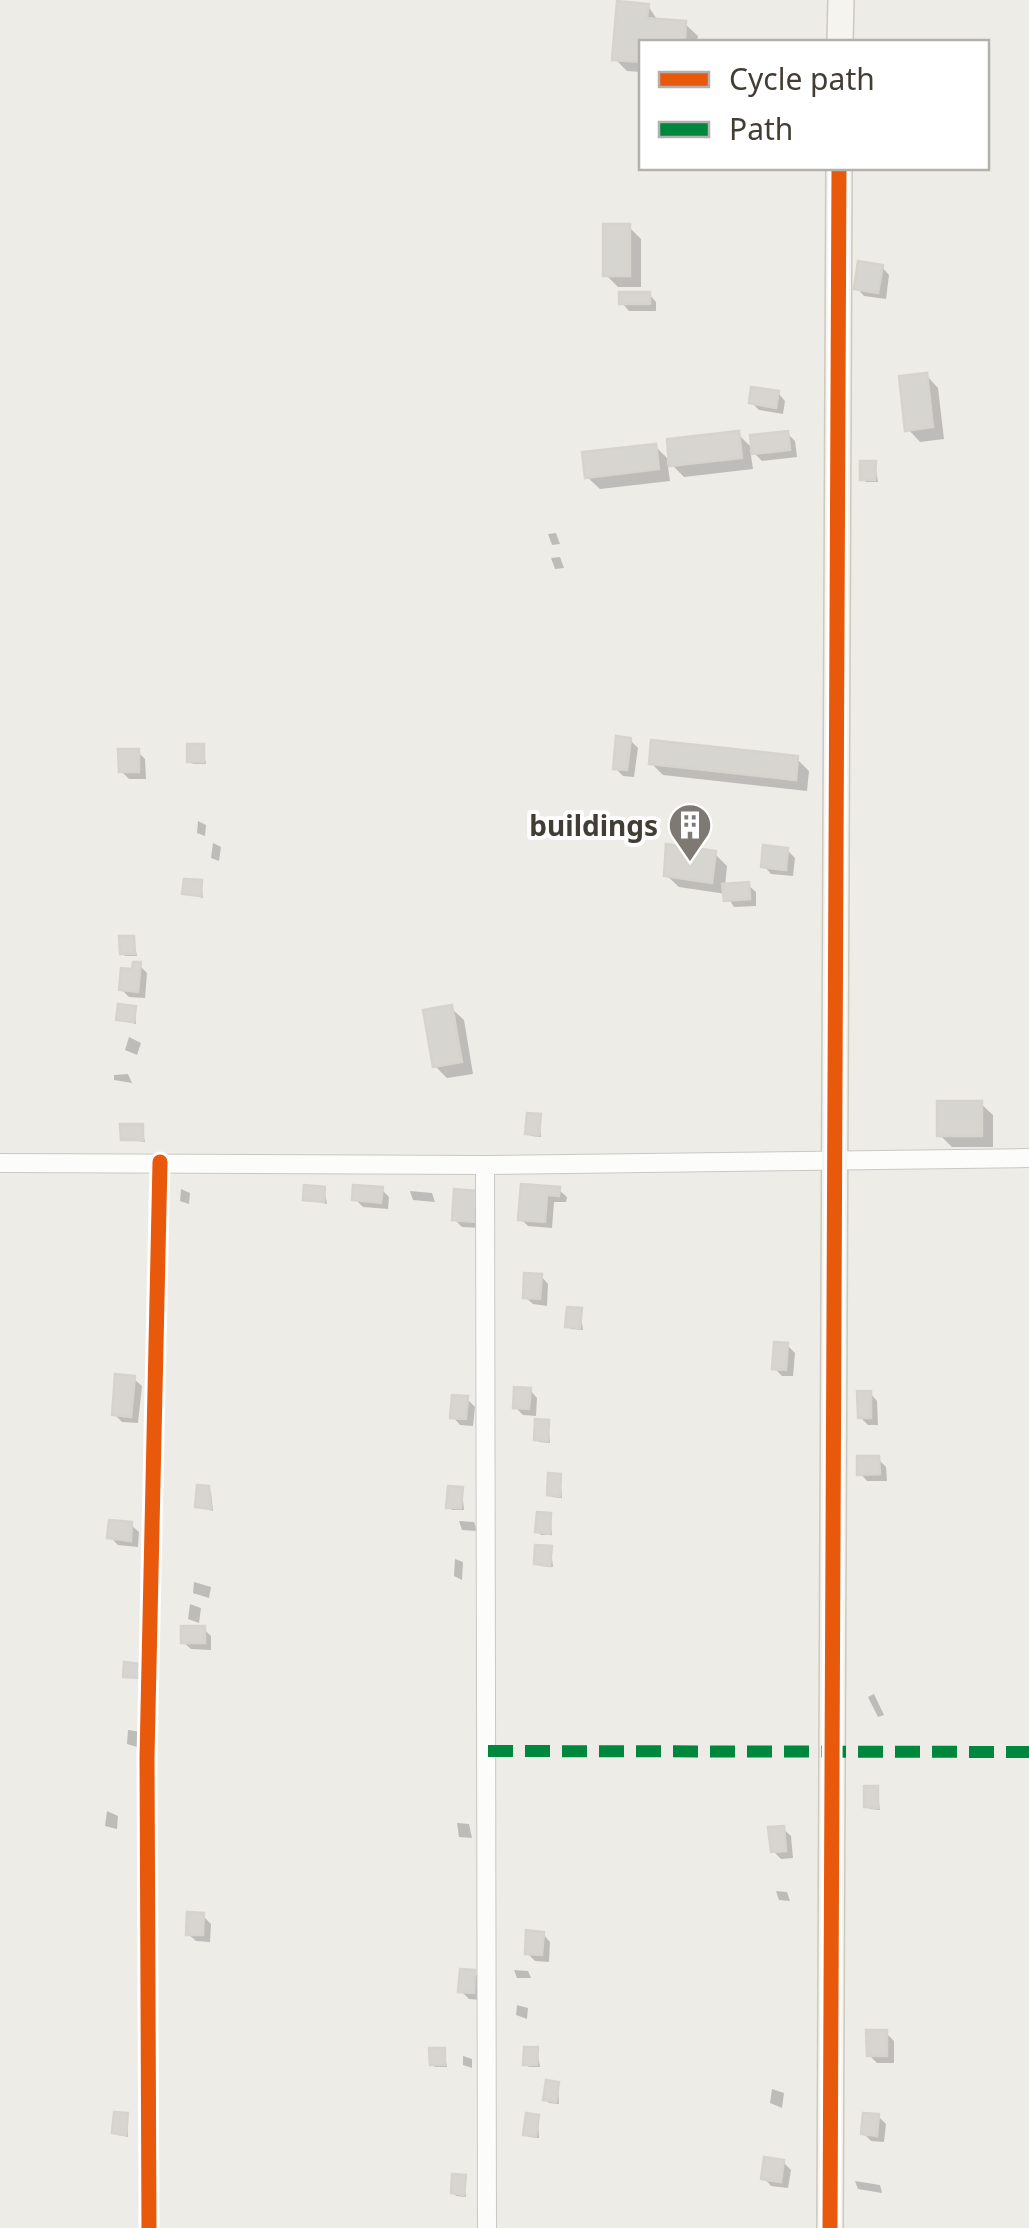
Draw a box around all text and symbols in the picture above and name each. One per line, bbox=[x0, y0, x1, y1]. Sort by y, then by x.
legend bbox=[639, 40, 989, 170]
text: Cycle path bbox=[729, 58, 875, 99]
text: Path bbox=[729, 108, 793, 149]
building icon: buildings bbox=[667, 802, 713, 863]
place label: buildings bbox=[529, 806, 658, 844]

